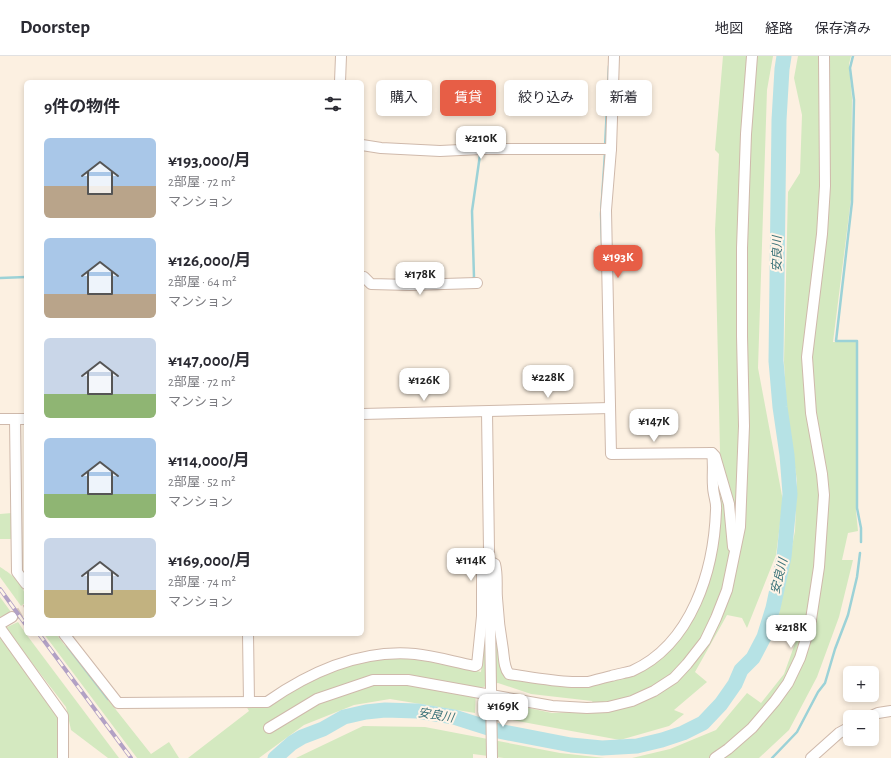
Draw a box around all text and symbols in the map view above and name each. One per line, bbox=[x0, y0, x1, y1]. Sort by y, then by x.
text: Doorstep bbox=[20, 18, 90, 37]
text: 地図 bbox=[715, 22, 743, 36]
text: 経路 bbox=[765, 22, 793, 36]
text: 保存済み bbox=[815, 22, 871, 36]
chip: 購入 bbox=[376, 80, 432, 116]
chip: 賃貸 bbox=[440, 80, 496, 116]
chip: 絞り込み bbox=[504, 80, 588, 116]
chip: 新着 bbox=[596, 80, 652, 116]
icon: filters bbox=[322, 93, 344, 115]
text: 9件の物件 bbox=[44, 98, 120, 115]
pin: ¥210K bbox=[453, 126, 509, 160]
text: ¥210K bbox=[465, 132, 497, 145]
text: ¥193,000/月 bbox=[168, 152, 251, 169]
icon: home bbox=[76, 154, 124, 202]
text: 2部屋 · 72 m² bbox=[168, 176, 236, 189]
text: マンション bbox=[168, 196, 233, 209]
water label: 安良川 bbox=[770, 234, 783, 272]
pin: ¥193K bbox=[590, 245, 646, 279]
text: ¥193K bbox=[603, 251, 634, 264]
text: ¥126,000/月 bbox=[168, 252, 252, 269]
icon: home bbox=[76, 254, 124, 302]
pin: ¥178K bbox=[392, 262, 448, 296]
text: ¥178K bbox=[404, 268, 436, 281]
text: 2部屋 · 64 m² bbox=[168, 276, 237, 289]
text: マンション bbox=[168, 296, 233, 309]
text: ¥147,000/月 bbox=[168, 352, 251, 369]
icon: home bbox=[76, 354, 124, 402]
pin: ¥228K bbox=[520, 365, 576, 399]
pin: ¥126K bbox=[396, 368, 452, 402]
text: ¥228K bbox=[531, 371, 565, 384]
text: ¥126K bbox=[408, 374, 440, 387]
text: 2部屋 · 72 m² bbox=[168, 376, 236, 389]
text: マンション bbox=[168, 396, 233, 409]
pin: ¥147K bbox=[626, 409, 682, 443]
text: ¥147K bbox=[638, 415, 670, 428]
text: ¥114,000/月 bbox=[168, 452, 250, 469]
icon: home bbox=[76, 454, 124, 502]
text: 2部屋 · 52 m² bbox=[168, 476, 236, 489]
text: マンション bbox=[168, 496, 233, 509]
pin: ¥114K bbox=[443, 548, 499, 582]
text: ¥169,000/月 bbox=[168, 552, 252, 569]
icon: home bbox=[76, 554, 124, 602]
text: ¥114K bbox=[456, 554, 486, 567]
water label: 安良川 bbox=[768, 555, 790, 595]
text: 2部屋 · 74 m² bbox=[168, 576, 236, 589]
text: マンション bbox=[168, 596, 233, 609]
pin: ¥218K bbox=[763, 615, 819, 649]
text: ¥218K bbox=[775, 621, 807, 634]
map controls bbox=[843, 666, 879, 746]
button: + bbox=[843, 666, 879, 702]
pin: ¥169K bbox=[475, 694, 531, 728]
text: ¥169K bbox=[487, 700, 519, 713]
water label: 安良川 bbox=[417, 705, 457, 724]
button: − bbox=[843, 710, 879, 746]

